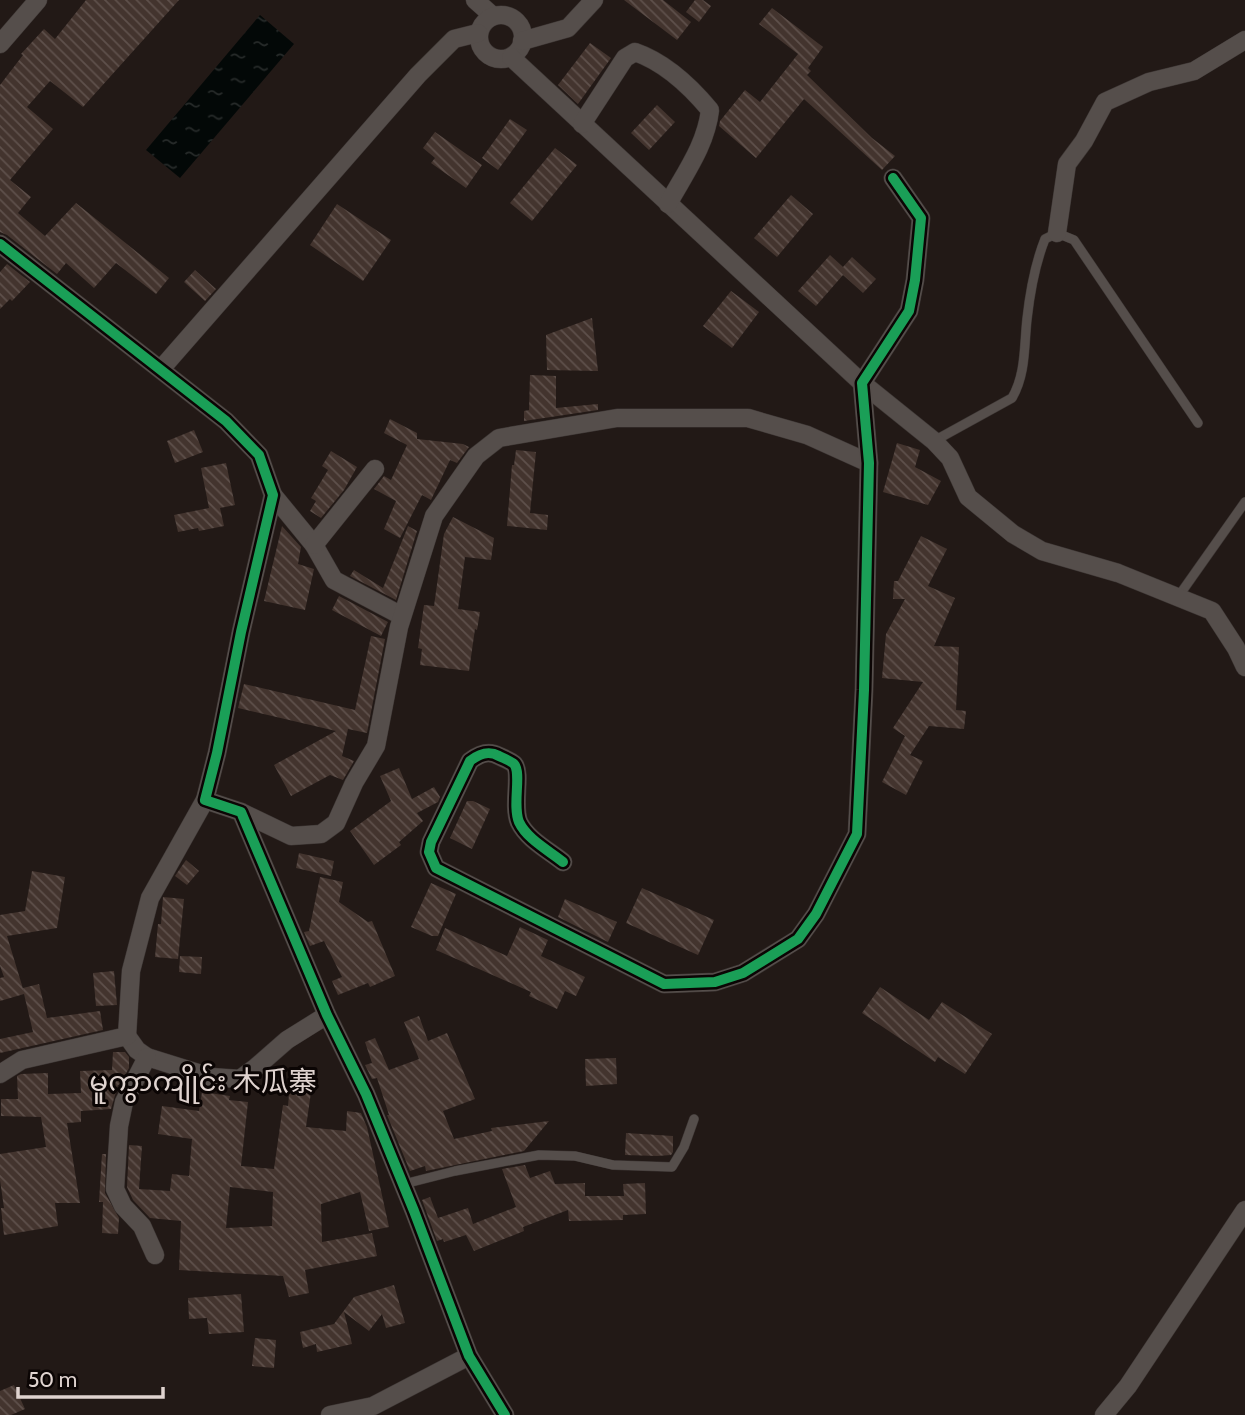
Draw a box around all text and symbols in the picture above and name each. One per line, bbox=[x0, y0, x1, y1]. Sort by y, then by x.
district label: မူကွာကျိုင်း 木瓜寨 bbox=[89, 1063, 317, 1104]
scale bar bbox=[18, 1356, 163, 1400]
text: 50 m bbox=[28, 1367, 77, 1392]

